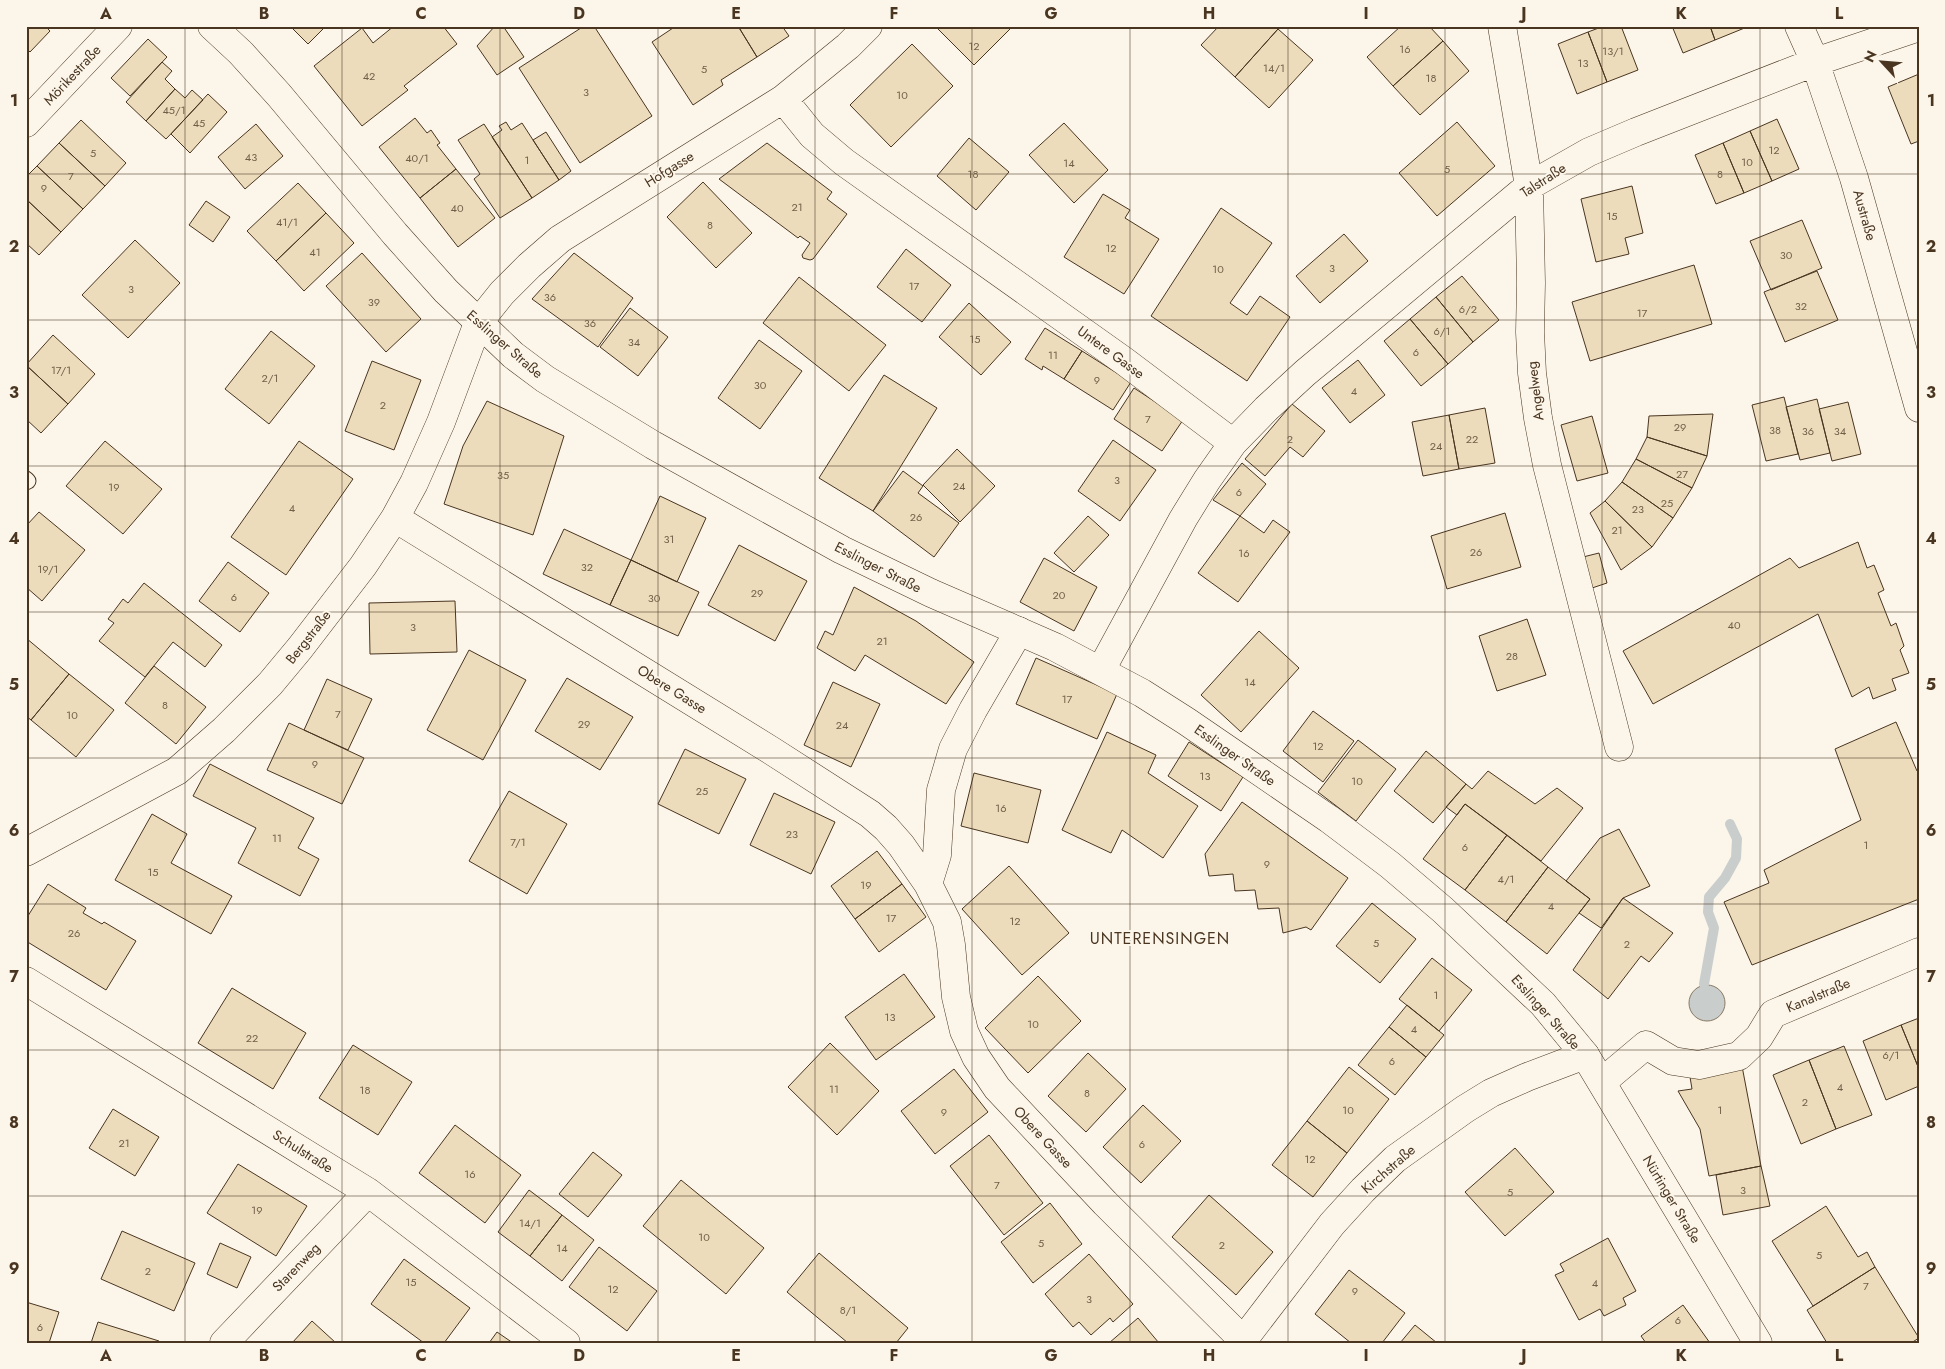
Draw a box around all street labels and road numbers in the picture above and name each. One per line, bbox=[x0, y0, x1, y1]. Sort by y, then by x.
street label: Mörikestraße bbox=[39, 40, 105, 110]
street label: Hofgasse bbox=[640, 146, 698, 192]
street label: Talstraße bbox=[1516, 158, 1570, 202]
street label: Austraße bbox=[1848, 187, 1882, 243]
street label: Esslinger Straße bbox=[463, 305, 547, 383]
street label: Untere Gasse bbox=[1073, 321, 1149, 383]
street label: Angelweg bbox=[1521, 360, 1549, 422]
street label: Esslinger Straße bbox=[831, 537, 925, 597]
street label: Bergstraße bbox=[281, 606, 335, 668]
street label: Obere Gasse bbox=[633, 660, 711, 718]
street label: Esslinger Straße bbox=[1190, 720, 1280, 790]
street label: Esslinger Straße bbox=[1507, 970, 1585, 1054]
street label: Kanalstraße bbox=[1783, 973, 1853, 1017]
street label: Obere Gasse bbox=[1009, 1102, 1077, 1172]
street label: Schulstraße bbox=[269, 1125, 337, 1177]
street label: Kirchstraße bbox=[1357, 1140, 1419, 1198]
street label: Nürtinger Straße bbox=[1638, 1151, 1706, 1247]
street label: Starenweg bbox=[267, 1238, 325, 1296]

